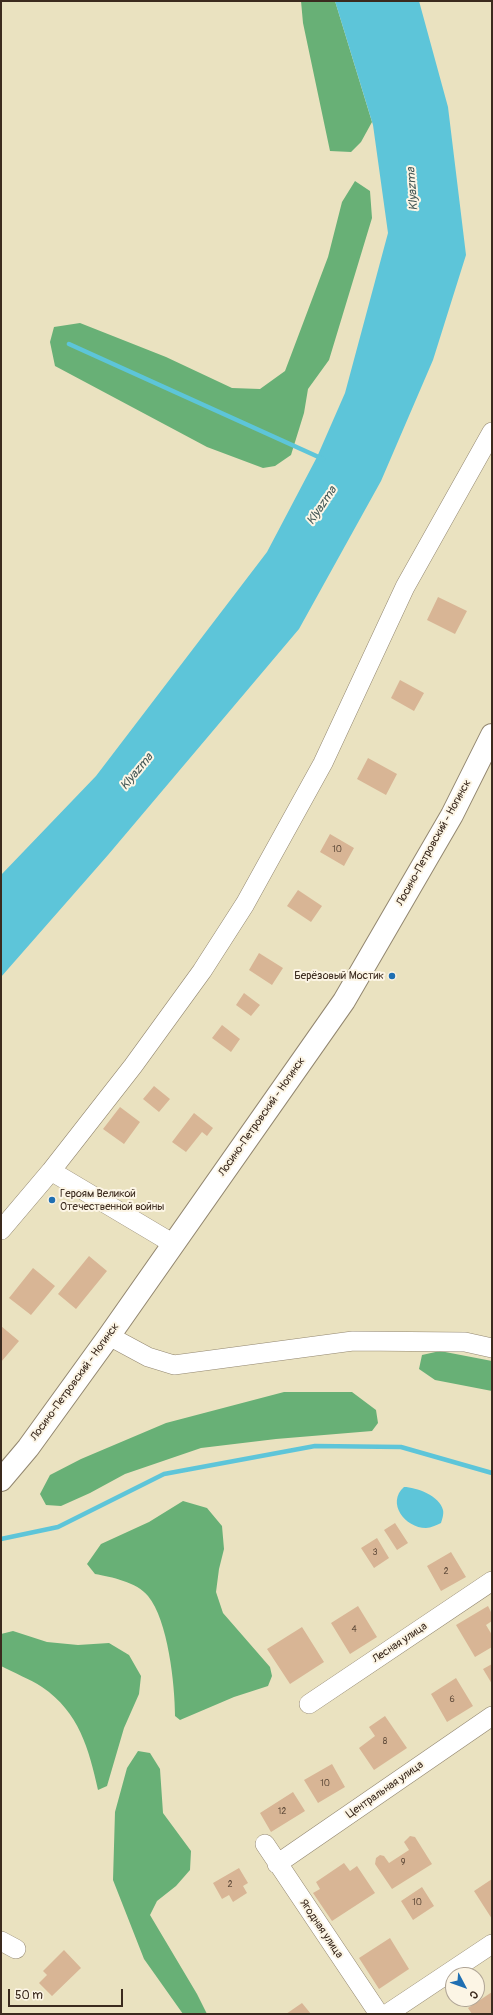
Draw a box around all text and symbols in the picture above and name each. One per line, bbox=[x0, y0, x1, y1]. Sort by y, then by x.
water label: Klyazma bbox=[404, 167, 422, 211]
water label: Klyazma bbox=[304, 484, 340, 528]
water label: Klyazma bbox=[118, 751, 156, 793]
street label: Лосино-Петровский - Ногинск bbox=[394, 778, 474, 908]
house number: 10 bbox=[332, 845, 342, 855]
place label: Берёзовый Мостик bbox=[294, 969, 384, 983]
marker: Берёзовый Мостик bbox=[387, 971, 397, 981]
street label: Лосино-Петровский - Ногинск bbox=[216, 1055, 308, 1179]
place label: Героям Великой Отечественной войны bbox=[60, 1187, 164, 1213]
marker: Героям Великой Отечественной войны bbox=[47, 1195, 57, 1205]
street label: Лосино-Петровский - Ногинск bbox=[28, 1321, 122, 1443]
house number: 3 bbox=[372, 1548, 378, 1558]
house number: 2 bbox=[443, 1567, 449, 1577]
street label: Лесная улица bbox=[370, 1620, 430, 1666]
house number: 4 bbox=[351, 1625, 357, 1635]
house number: 6 bbox=[449, 1695, 455, 1705]
house number: 8 bbox=[383, 1737, 387, 1747]
street label: Центральная улица bbox=[344, 1759, 426, 1821]
house number: 10 bbox=[320, 1779, 330, 1789]
house number: 12 bbox=[278, 1807, 286, 1817]
house number: 9 bbox=[401, 1858, 405, 1868]
house number: 2 bbox=[227, 1880, 233, 1890]
street label: Ягодная улица bbox=[296, 1897, 346, 1961]
house number: 10 bbox=[412, 1898, 422, 1908]
north arrow bbox=[445, 1967, 485, 2007]
scale bar bbox=[10, 1981, 125, 2007]
text: 50 m bbox=[15, 1988, 43, 2003]
text: С bbox=[467, 1988, 481, 2001]

